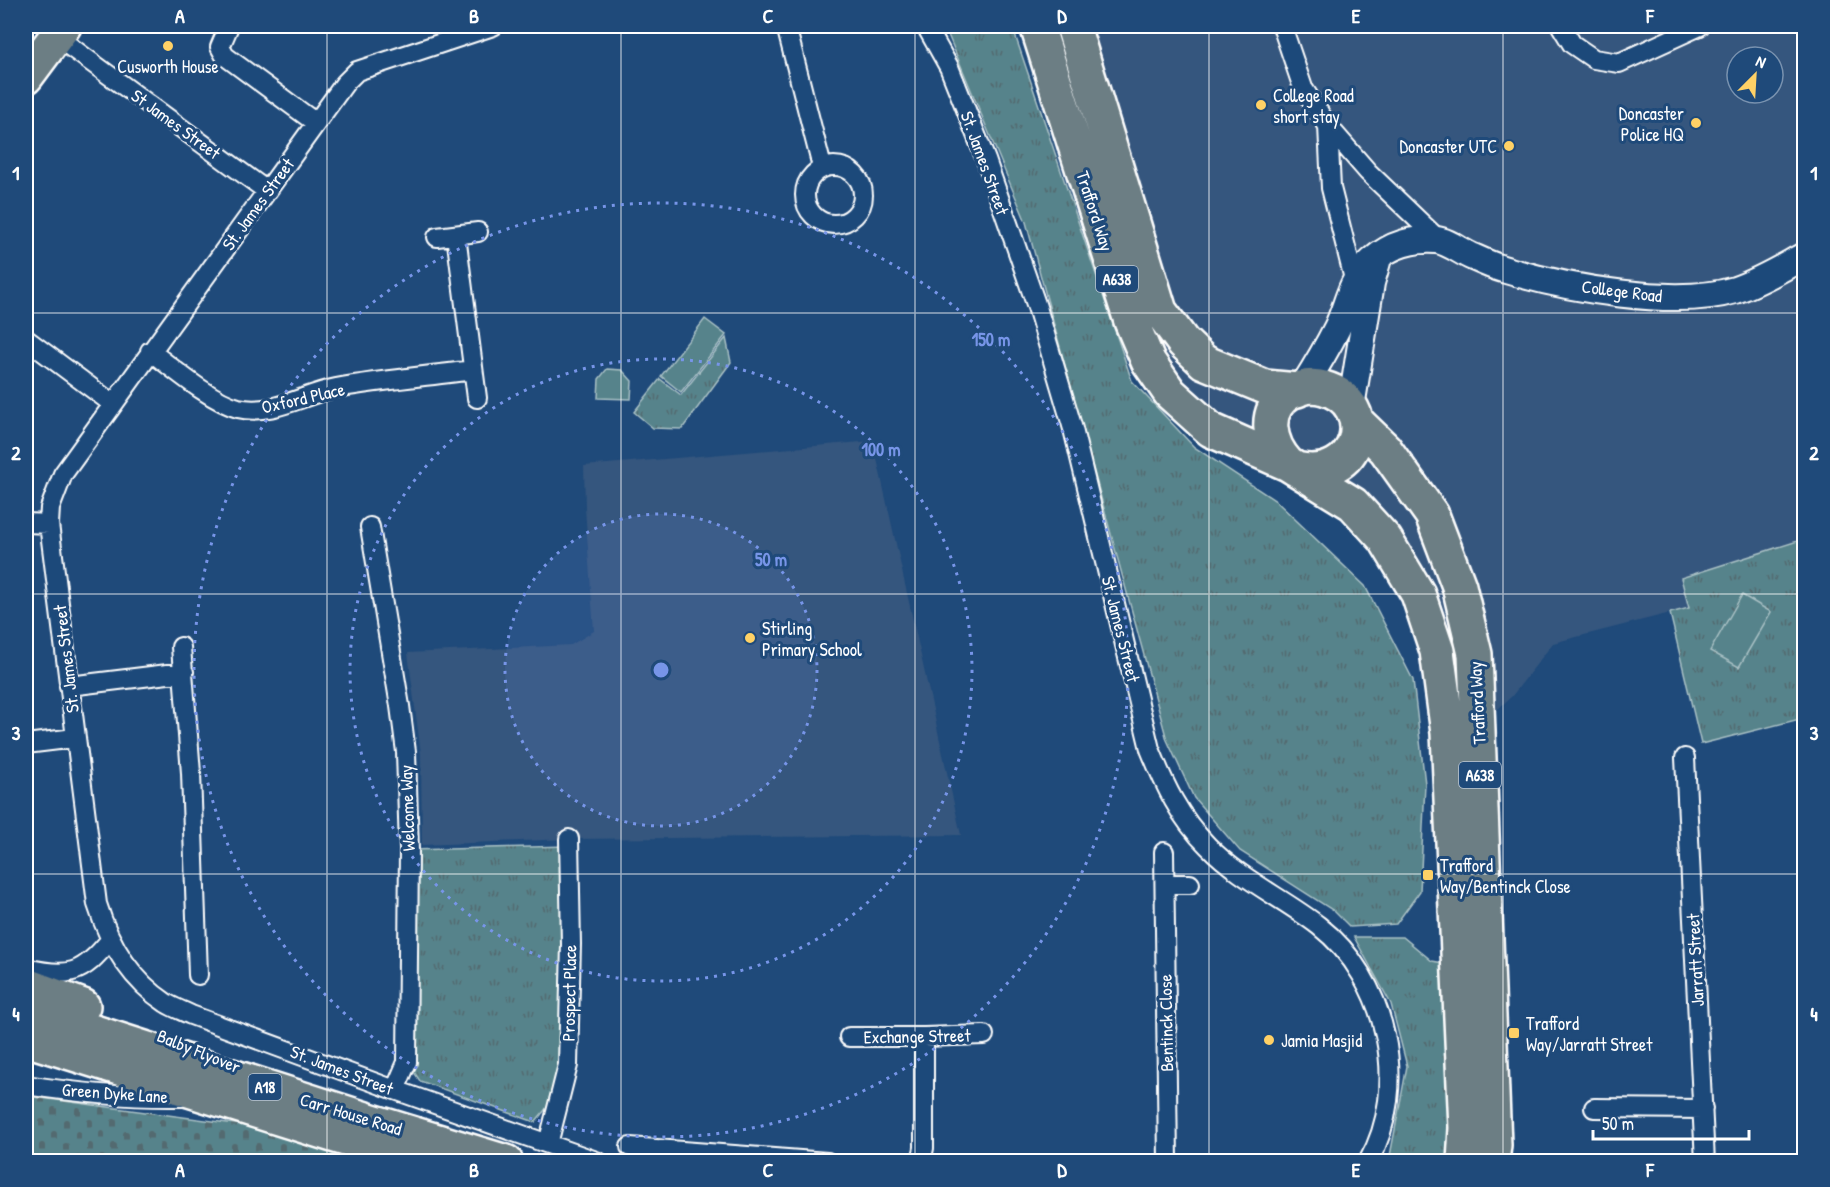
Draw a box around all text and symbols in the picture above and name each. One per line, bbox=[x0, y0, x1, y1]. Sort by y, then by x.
text: A bbox=[175, 2, 185, 29]
text: B bbox=[469, 2, 479, 29]
text: C bbox=[763, 2, 774, 29]
text: D bbox=[1057, 2, 1067, 29]
text: E bbox=[1352, 2, 1361, 29]
text: F bbox=[1645, 2, 1655, 29]
marker: Cusworth House bbox=[161, 39, 175, 53]
north arrow bbox=[1725, 45, 1785, 105]
text: N bbox=[1753, 50, 1770, 73]
place label: Cusworth House bbox=[117, 54, 219, 79]
street label: St James Street bbox=[126, 83, 226, 165]
place label: College Road short stay bbox=[1273, 83, 1354, 129]
marker: College Road short stay bbox=[1254, 98, 1268, 112]
place label: Doncaster Police HQ bbox=[1619, 101, 1684, 147]
street label: St. James Street bbox=[955, 108, 1016, 219]
marker: Doncaster Police HQ bbox=[1689, 116, 1703, 130]
place label: Doncaster UTC bbox=[1399, 134, 1497, 159]
marker: Doncaster UTC bbox=[1502, 139, 1516, 153]
street label: St. James Street bbox=[216, 152, 300, 255]
text: 1 bbox=[12, 159, 20, 186]
text: 1 bbox=[1810, 159, 1818, 186]
street label: Trafford Way bbox=[1070, 168, 1120, 255]
road number: A638 bbox=[1096, 266, 1138, 292]
street label: College Road bbox=[1580, 274, 1664, 308]
text: 150 m bbox=[972, 327, 1010, 352]
street label: Oxford Place bbox=[259, 376, 347, 420]
text: 100 m bbox=[861, 437, 901, 462]
text: 2 bbox=[11, 439, 21, 466]
text: 2 bbox=[1809, 439, 1819, 466]
text: 50 m bbox=[755, 547, 787, 572]
street label: St. James Street bbox=[1096, 573, 1146, 685]
street label: St. James Street bbox=[47, 603, 85, 714]
place label: Stirling Primary School bbox=[762, 616, 862, 662]
marker: Stirling Primary School bbox=[743, 631, 757, 645]
centre of rings bbox=[651, 660, 671, 680]
street label: Trafford Way bbox=[1462, 661, 1492, 745]
text: 3 bbox=[12, 719, 21, 746]
text: 3 bbox=[1810, 719, 1819, 746]
road number: A638 bbox=[1459, 762, 1501, 788]
street label: Welcome Way bbox=[393, 764, 421, 852]
place label: Trafford Way/Bentinck Close bbox=[1440, 853, 1571, 899]
marker: Trafford Way/Bentinck Close bbox=[1421, 868, 1435, 882]
street label: Jarratt Street bbox=[1680, 912, 1710, 1007]
street label: Prospect Place bbox=[556, 944, 582, 1042]
street label: Bentinck Close bbox=[1153, 974, 1179, 1072]
text: 4 bbox=[12, 1000, 20, 1027]
text: 4 bbox=[1810, 1000, 1818, 1027]
place label: Trafford Way/Jarratt Street bbox=[1526, 1011, 1653, 1057]
street label: Balby Flyover bbox=[154, 1023, 244, 1079]
street label: Exchange Street bbox=[863, 1023, 971, 1049]
marker: Trafford Way/Jarratt Street bbox=[1507, 1026, 1521, 1040]
place label: Jamia Masjid bbox=[1281, 1028, 1362, 1053]
marker: Jamia Masjid bbox=[1262, 1033, 1276, 1047]
street label: St. James Street bbox=[287, 1039, 398, 1101]
road number: A18 bbox=[248, 1074, 282, 1100]
street label: Green Dyke Lane bbox=[61, 1077, 169, 1109]
street label: Carr House Road bbox=[297, 1087, 405, 1141]
scale bar bbox=[1593, 1103, 1749, 1141]
text: 50 m bbox=[1602, 1111, 1634, 1136]
text: A bbox=[175, 1156, 185, 1183]
text: B bbox=[469, 1156, 479, 1183]
text: C bbox=[763, 1156, 774, 1183]
text: D bbox=[1057, 1156, 1067, 1183]
text: E bbox=[1352, 1156, 1361, 1183]
text: F bbox=[1645, 1156, 1655, 1183]

